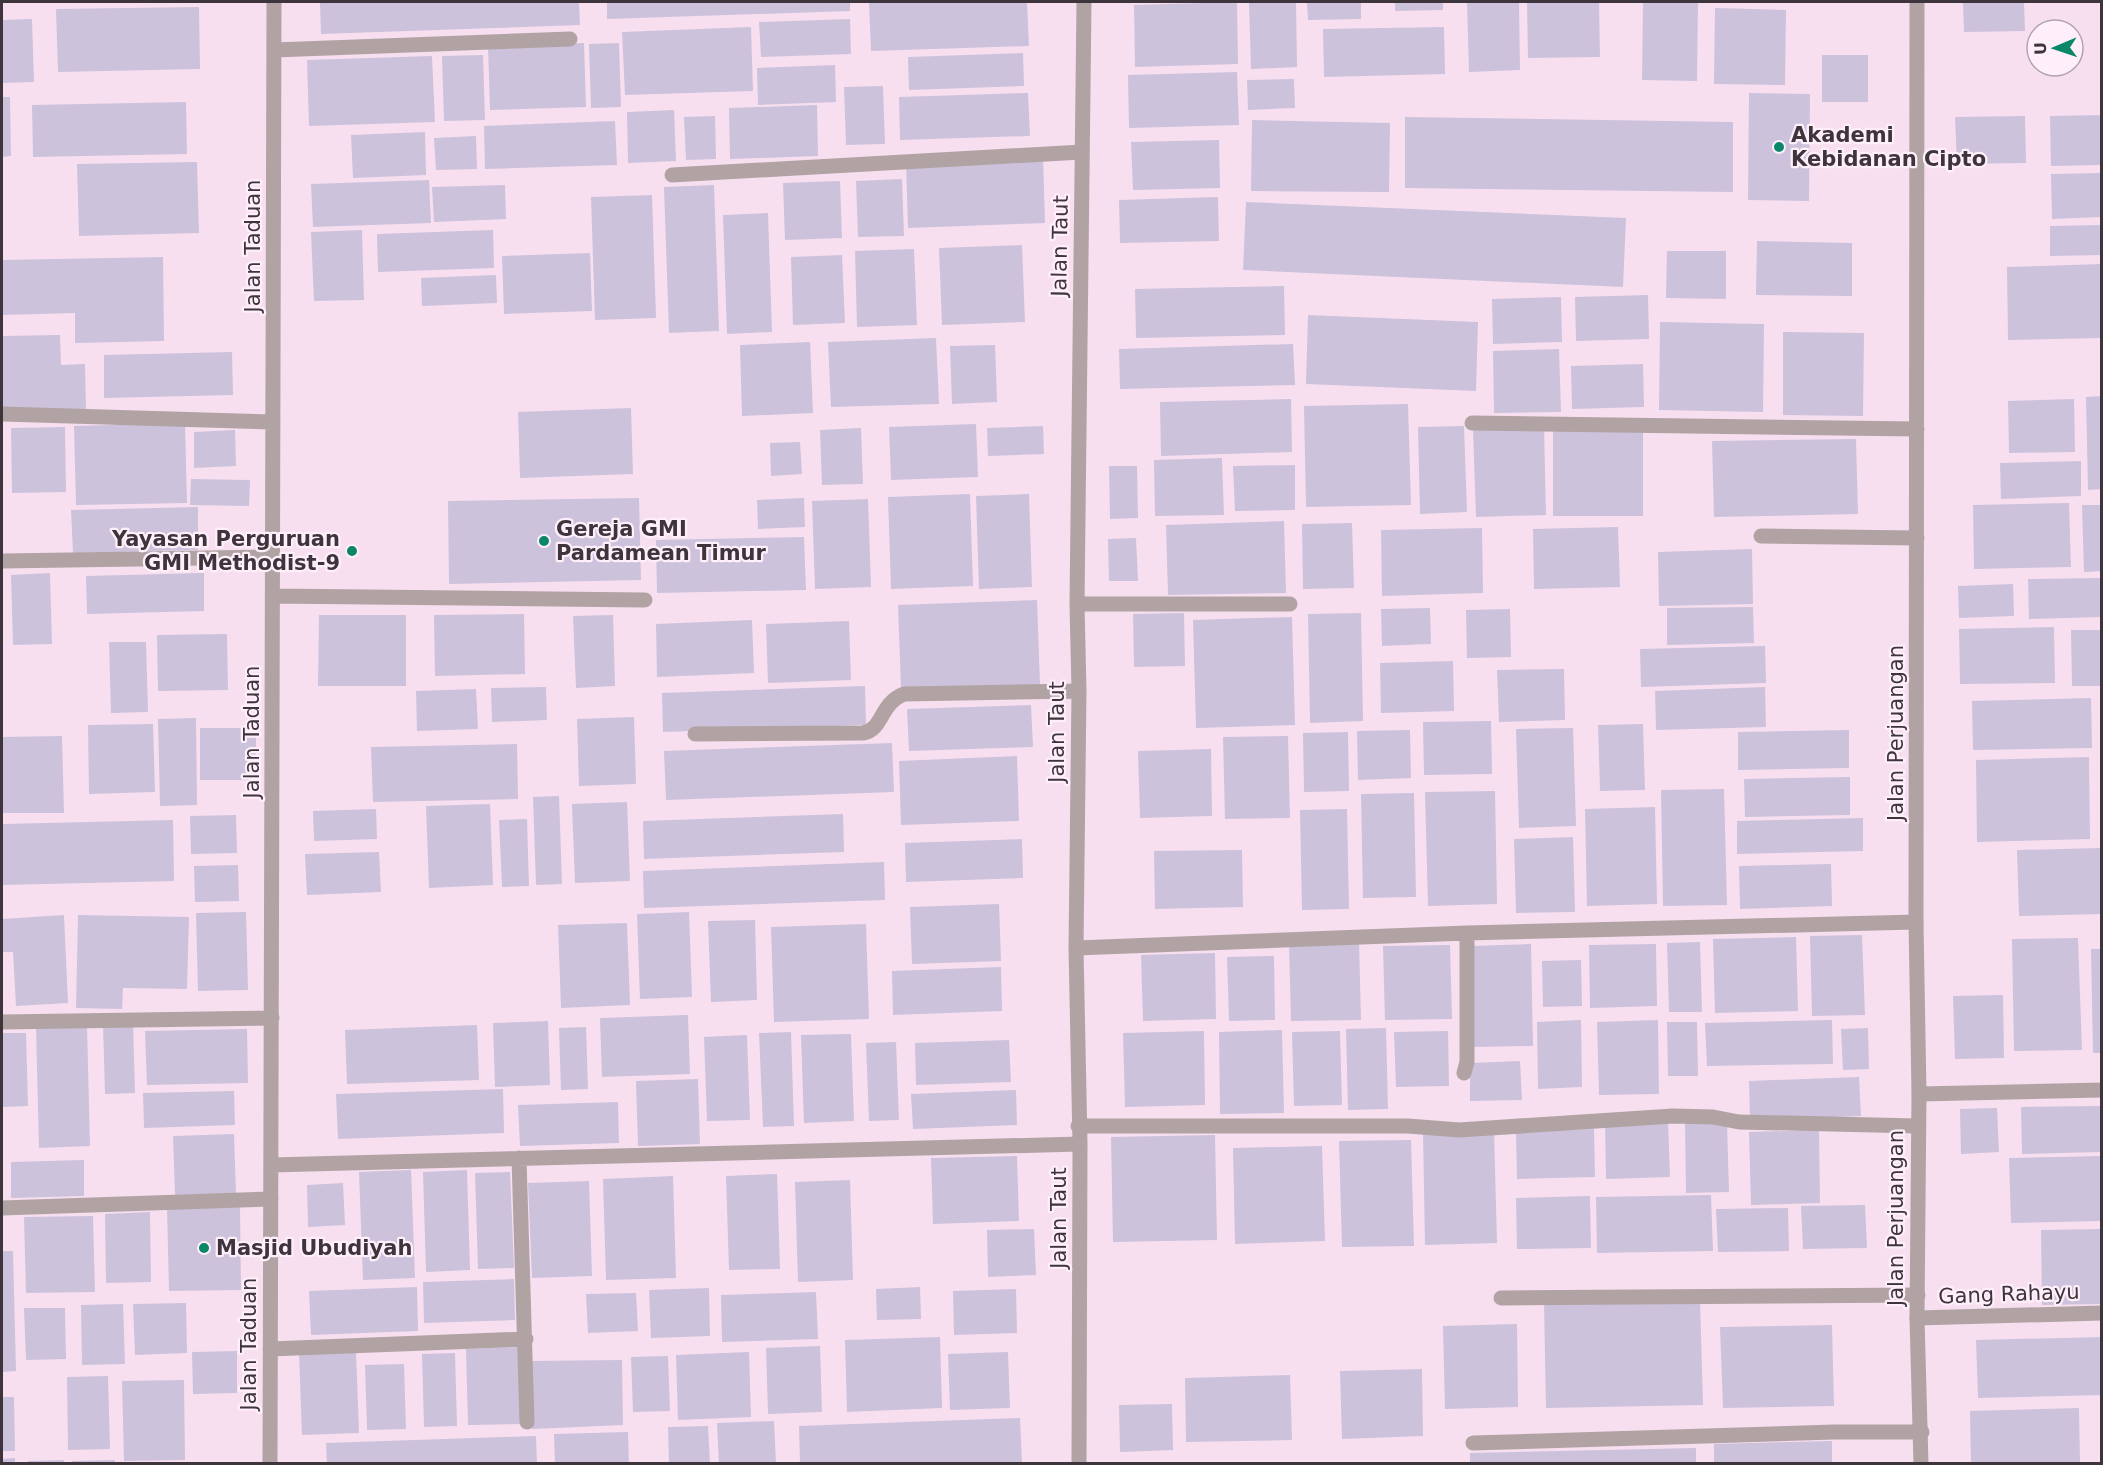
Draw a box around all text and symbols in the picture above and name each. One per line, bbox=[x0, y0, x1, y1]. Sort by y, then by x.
north arrow bbox=[2025, 18, 2085, 78]
text: U bbox=[2031, 42, 2050, 55]
place label: Akademi Kebidanan Cipto bbox=[1791, 123, 1986, 171]
marker: Akademi Kebidanan Cipto bbox=[1772, 140, 1786, 154]
street label: Jalan Taduan bbox=[241, 180, 265, 314]
street label: Jalan Taut bbox=[1047, 195, 1073, 299]
place label: Gereja GMI Pardamean Timur bbox=[556, 517, 766, 565]
place label: Yayasan Perguruan GMI Methodist-9 bbox=[111, 527, 340, 575]
marker: Gereja GMI Pardamean Timur bbox=[537, 534, 551, 548]
marker: Yayasan Perguruan GMI Methodist-9 bbox=[345, 544, 359, 558]
street label: Jalan Perjuangan bbox=[1884, 645, 1908, 823]
street label: Jalan Taduan bbox=[240, 666, 264, 800]
street label: Jalan Taut bbox=[1045, 681, 1069, 785]
street label: Jalan Perjuangan bbox=[1884, 1130, 1908, 1308]
street label: Jalan Taut bbox=[1047, 1167, 1071, 1271]
place label: Masjid Ubudiyah bbox=[216, 1236, 412, 1260]
marker: Masjid Ubudiyah bbox=[197, 1241, 211, 1255]
street label: Jalan Taduan bbox=[237, 1278, 261, 1412]
street label: Gang Rahayu bbox=[1938, 1280, 2080, 1308]

